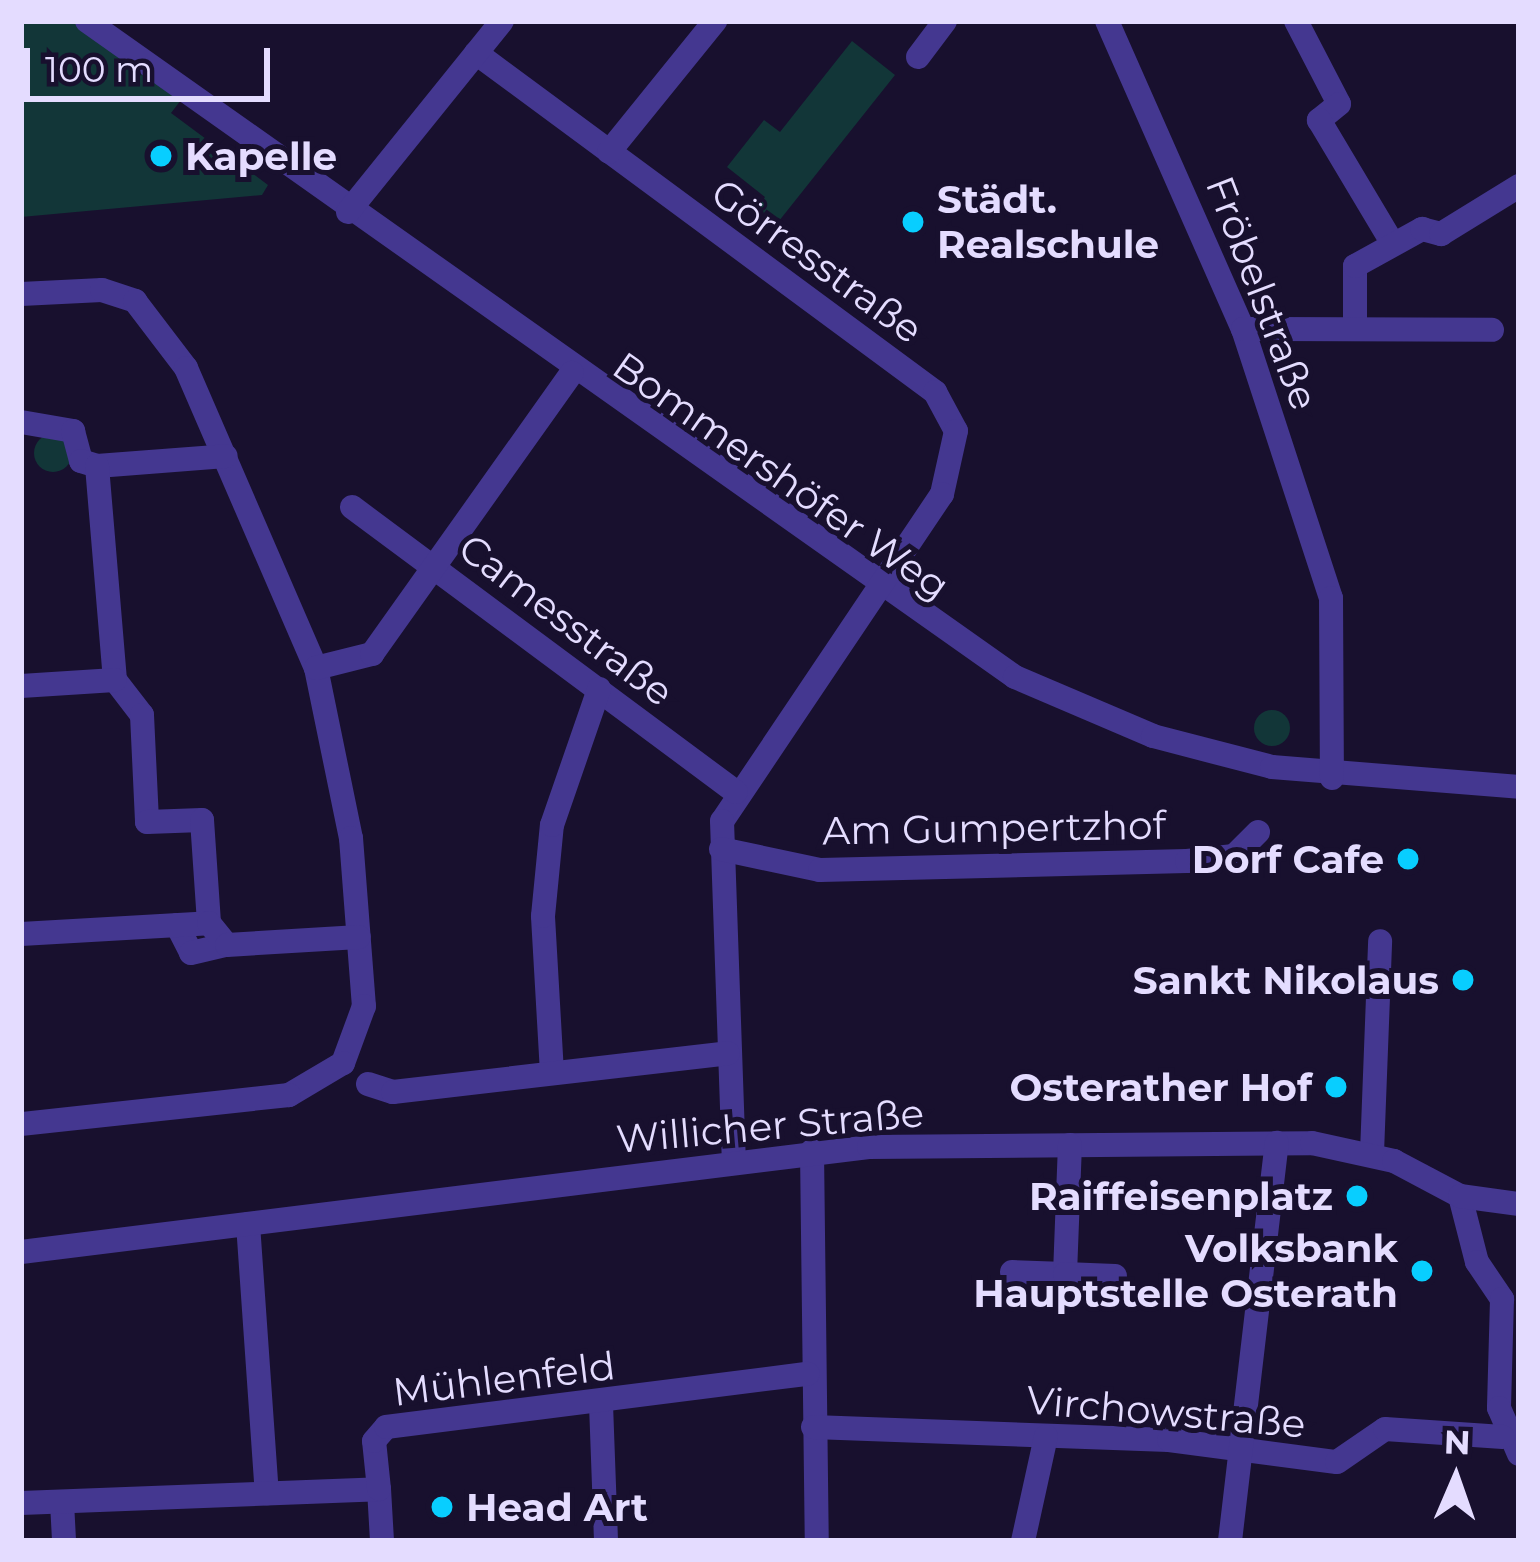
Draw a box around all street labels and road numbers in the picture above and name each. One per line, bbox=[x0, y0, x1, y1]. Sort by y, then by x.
street label: Görresstraße bbox=[702, 169, 932, 353]
street label: Fröbelstraße bbox=[1196, 170, 1328, 416]
street label: Bommershöfer Weg bbox=[604, 342, 958, 610]
street label: Camesstraße bbox=[450, 524, 682, 716]
street label: Am Gumpertzhof bbox=[822, 802, 1166, 854]
street label: Willicher Straße bbox=[614, 1089, 926, 1163]
street label: Mühlenfeld bbox=[390, 1342, 618, 1416]
street label: Virchowstraße bbox=[1025, 1377, 1307, 1447]

